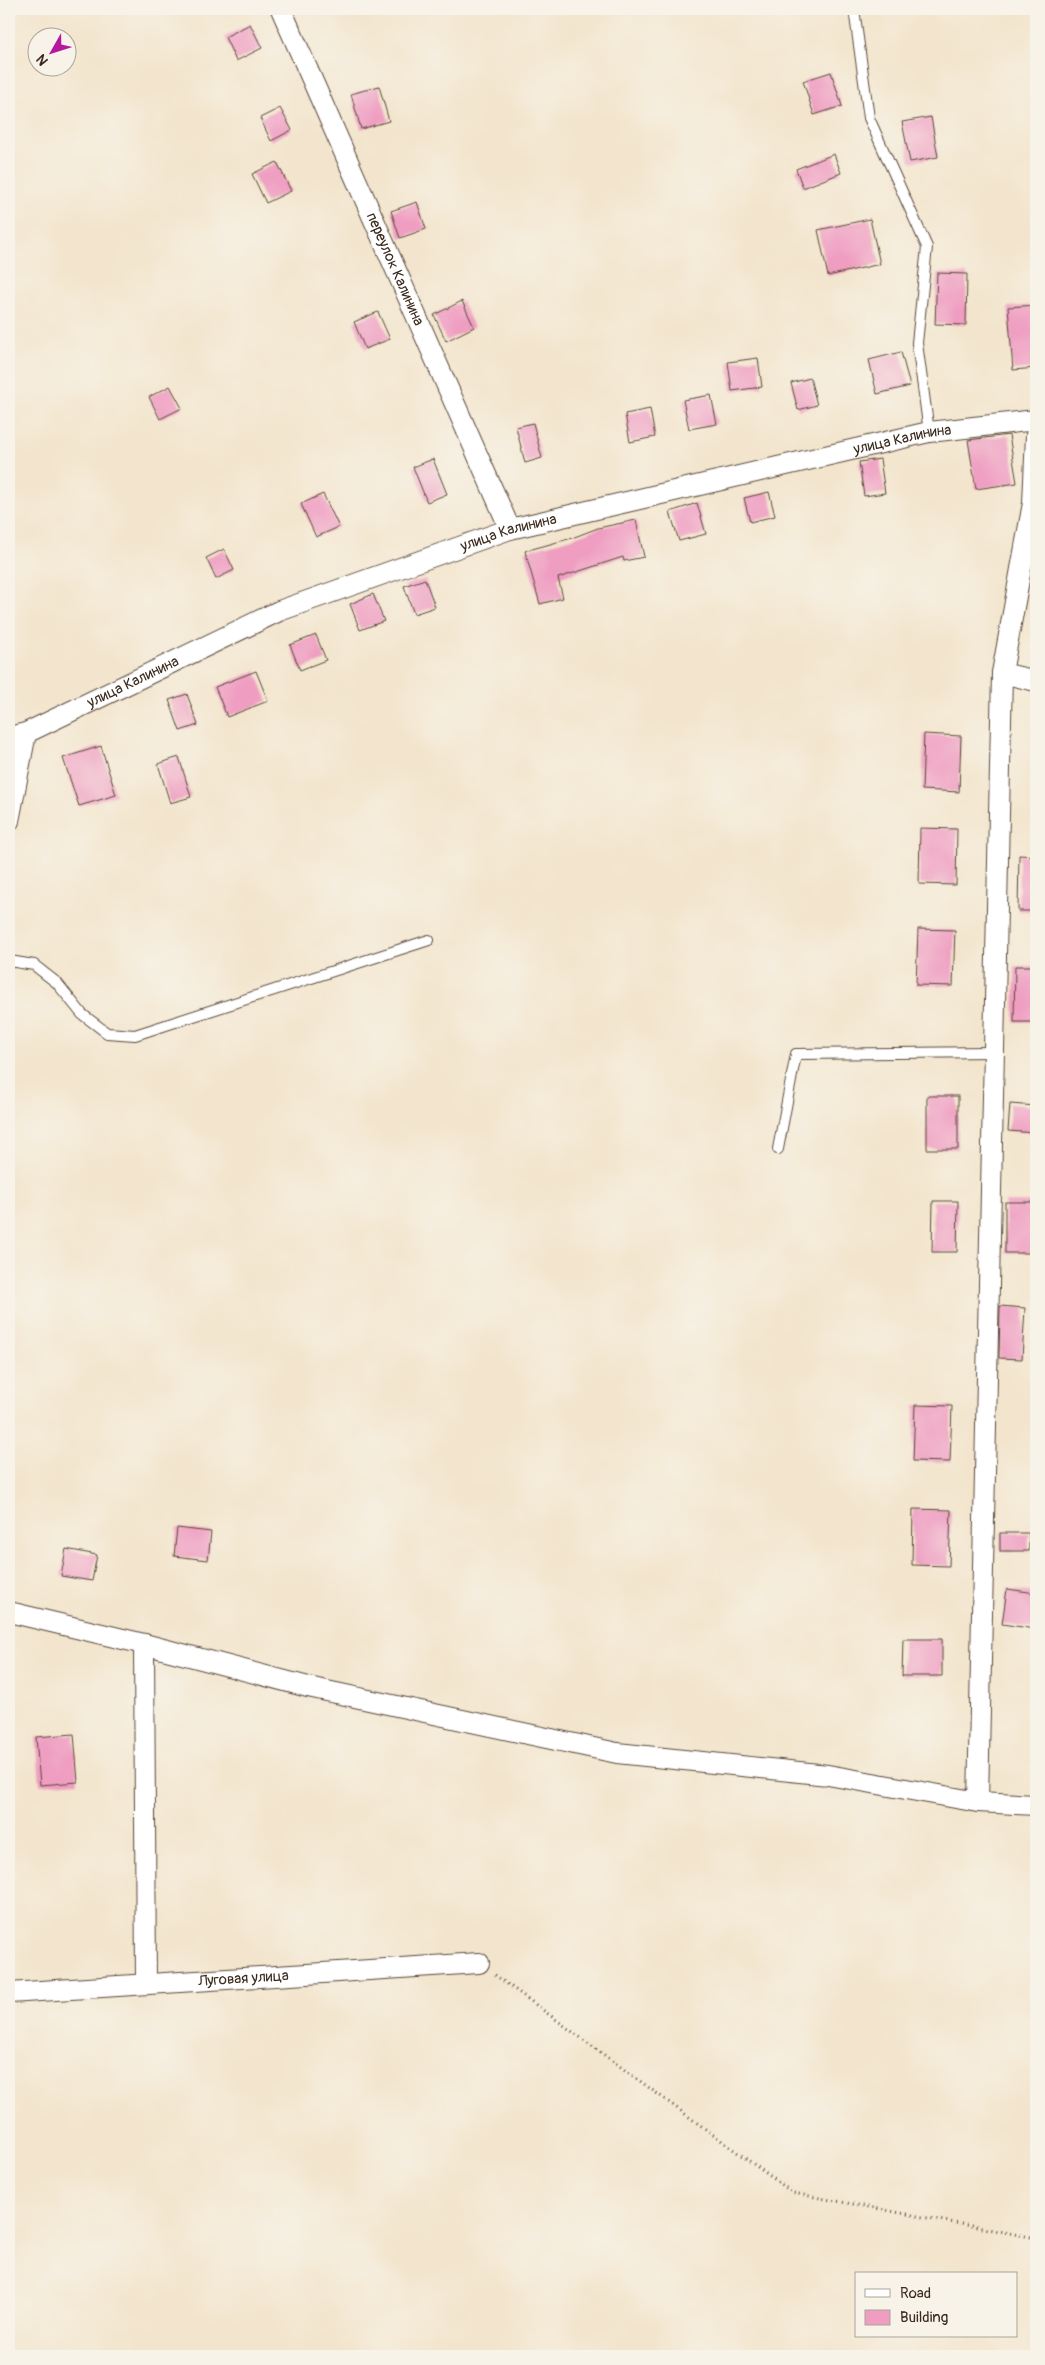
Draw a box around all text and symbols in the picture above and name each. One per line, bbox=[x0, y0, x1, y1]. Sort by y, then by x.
north arrow bbox=[28, 28, 78, 78]
text: N bbox=[33, 51, 52, 69]
street label: переулок Калинина bbox=[362, 209, 429, 328]
street label: улица Калинина bbox=[851, 420, 952, 459]
street label: улица Калинина bbox=[457, 509, 558, 556]
street label: улица Калинина bbox=[83, 651, 182, 712]
street label: Луговая улица bbox=[197, 1966, 289, 1990]
legend bbox=[855, 2272, 1018, 2338]
text: Road bbox=[900, 2284, 931, 2303]
text: Building bbox=[900, 2308, 948, 2327]

